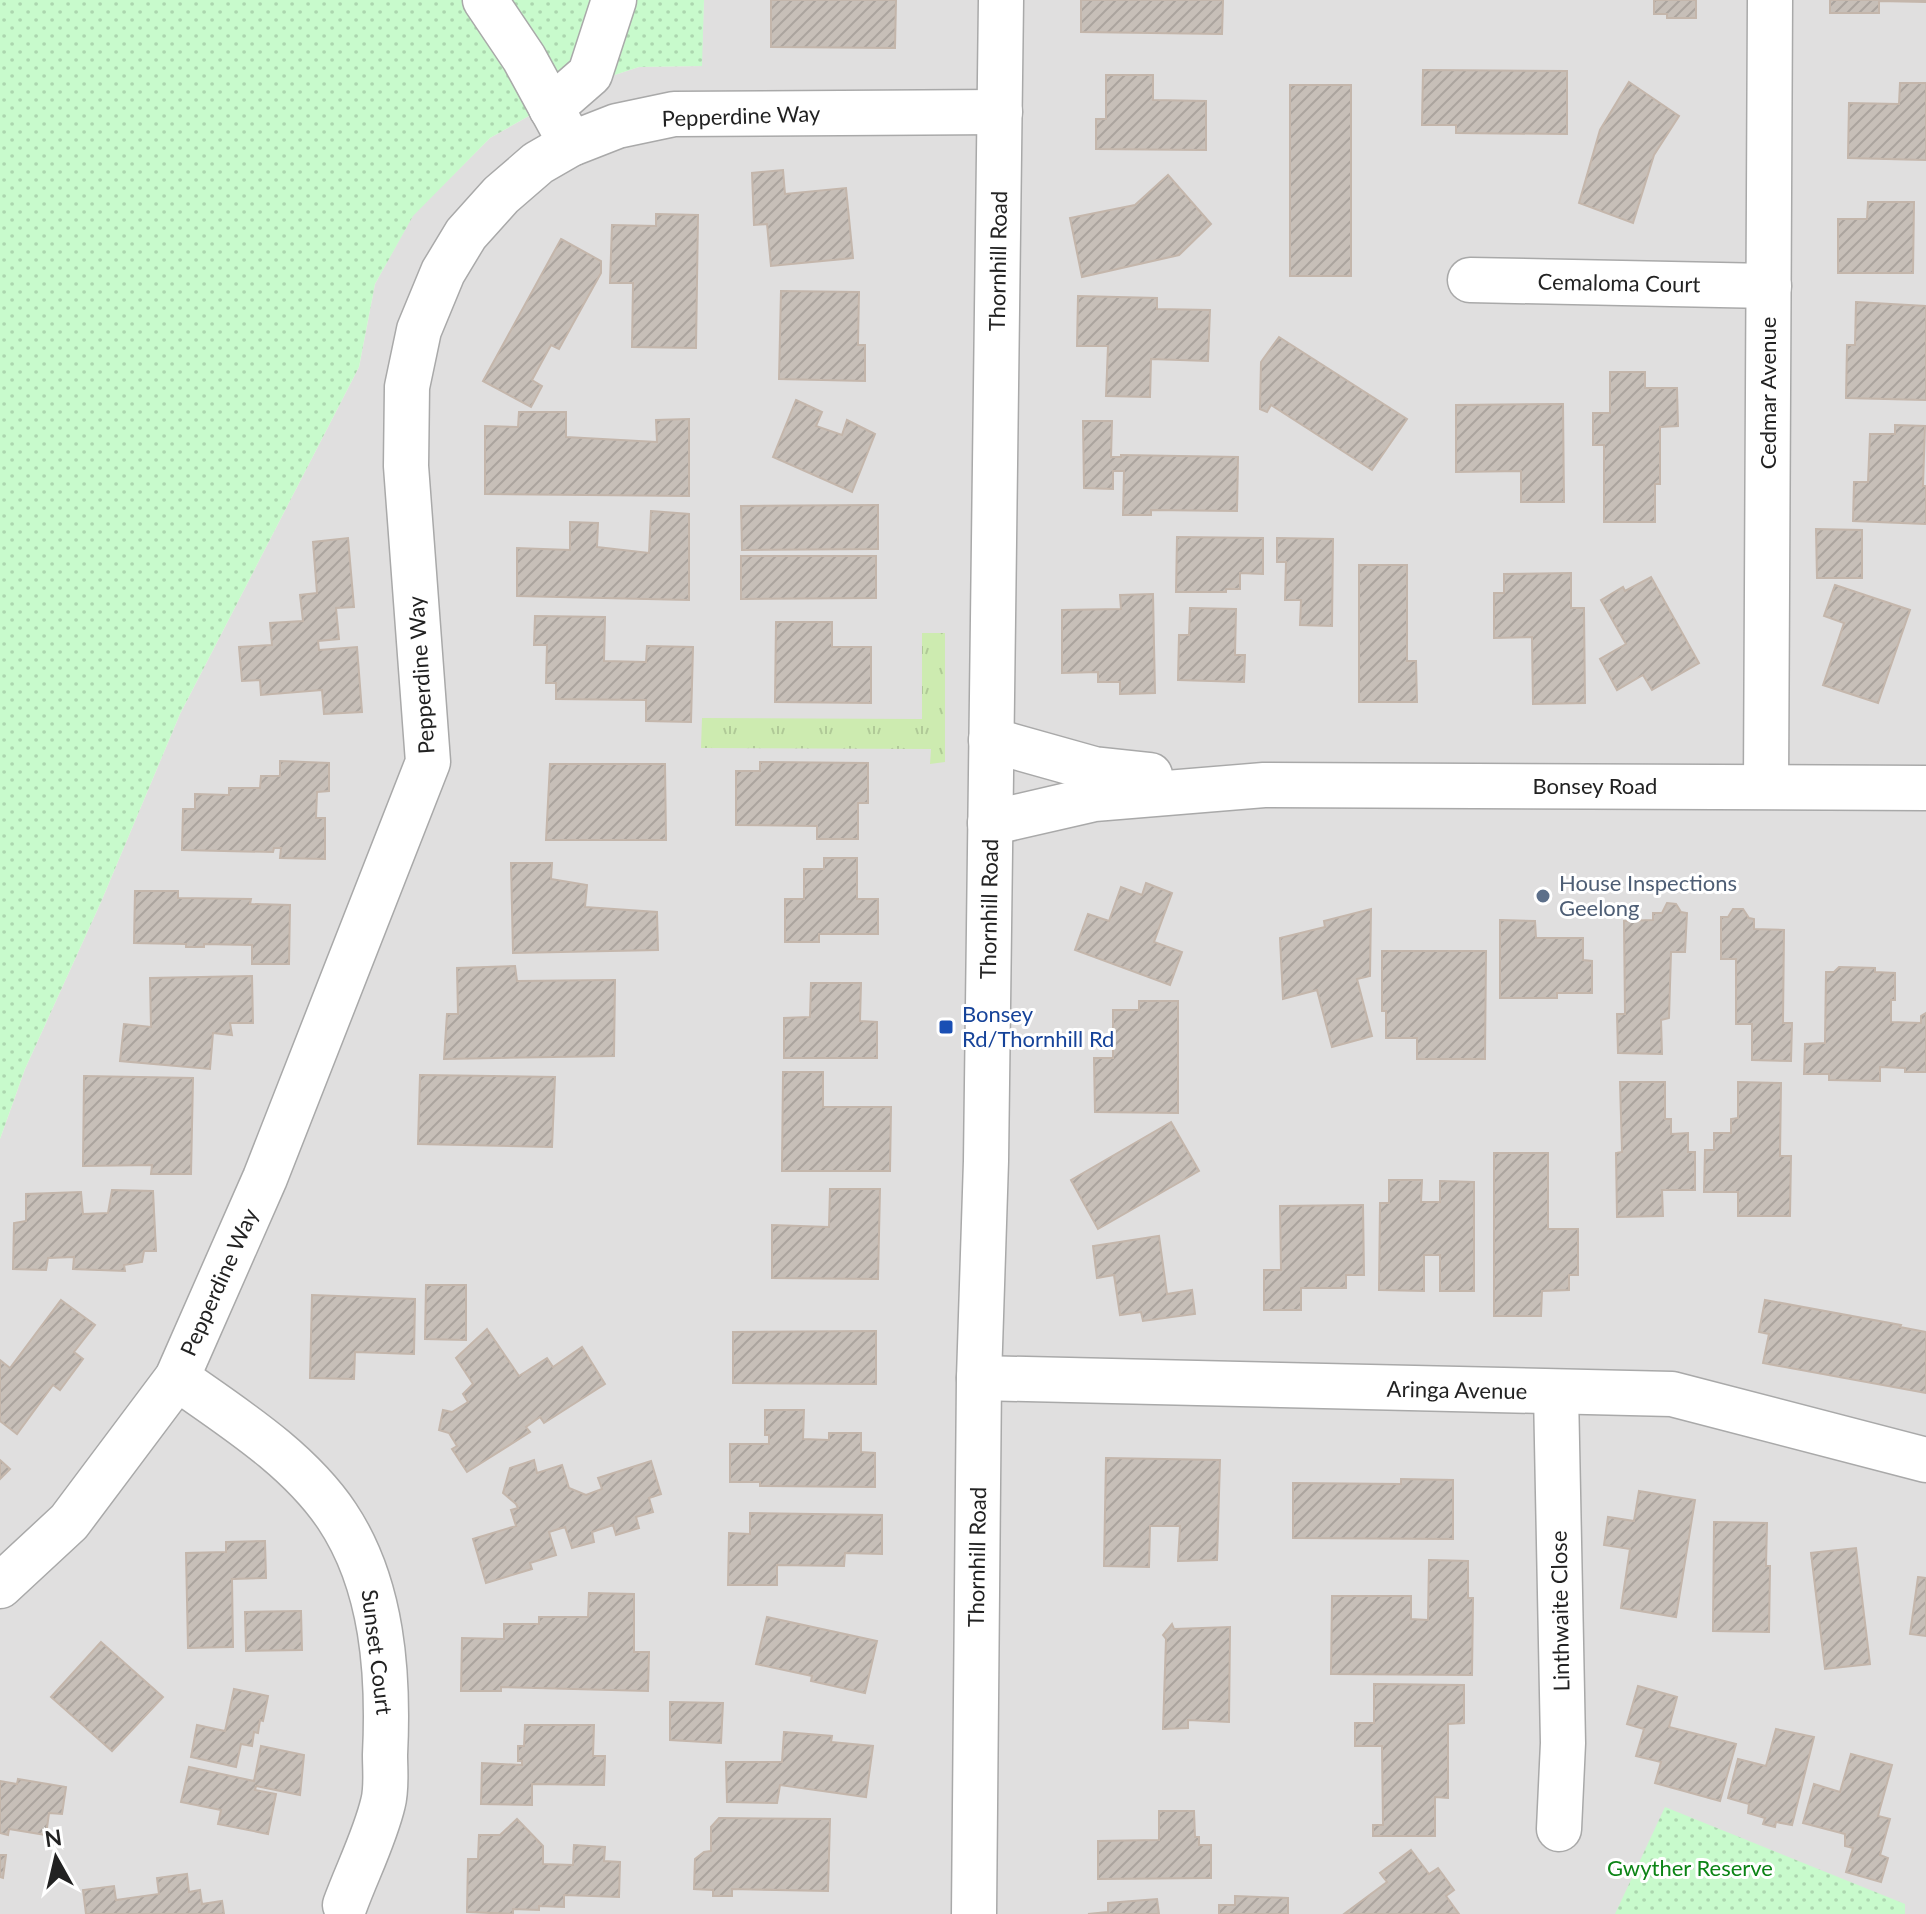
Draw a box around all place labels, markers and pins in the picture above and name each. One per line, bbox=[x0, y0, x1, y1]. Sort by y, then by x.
place label: House Inspections Geelong bbox=[1559, 869, 1737, 921]
marker: House Inspections Geelong bbox=[1534, 887, 1552, 905]
place label: Bonsey Rd/Thornhill Rd bbox=[962, 1000, 1114, 1052]
marker: Bonsey Rd/Thornhill Rd bbox=[937, 1018, 955, 1036]

